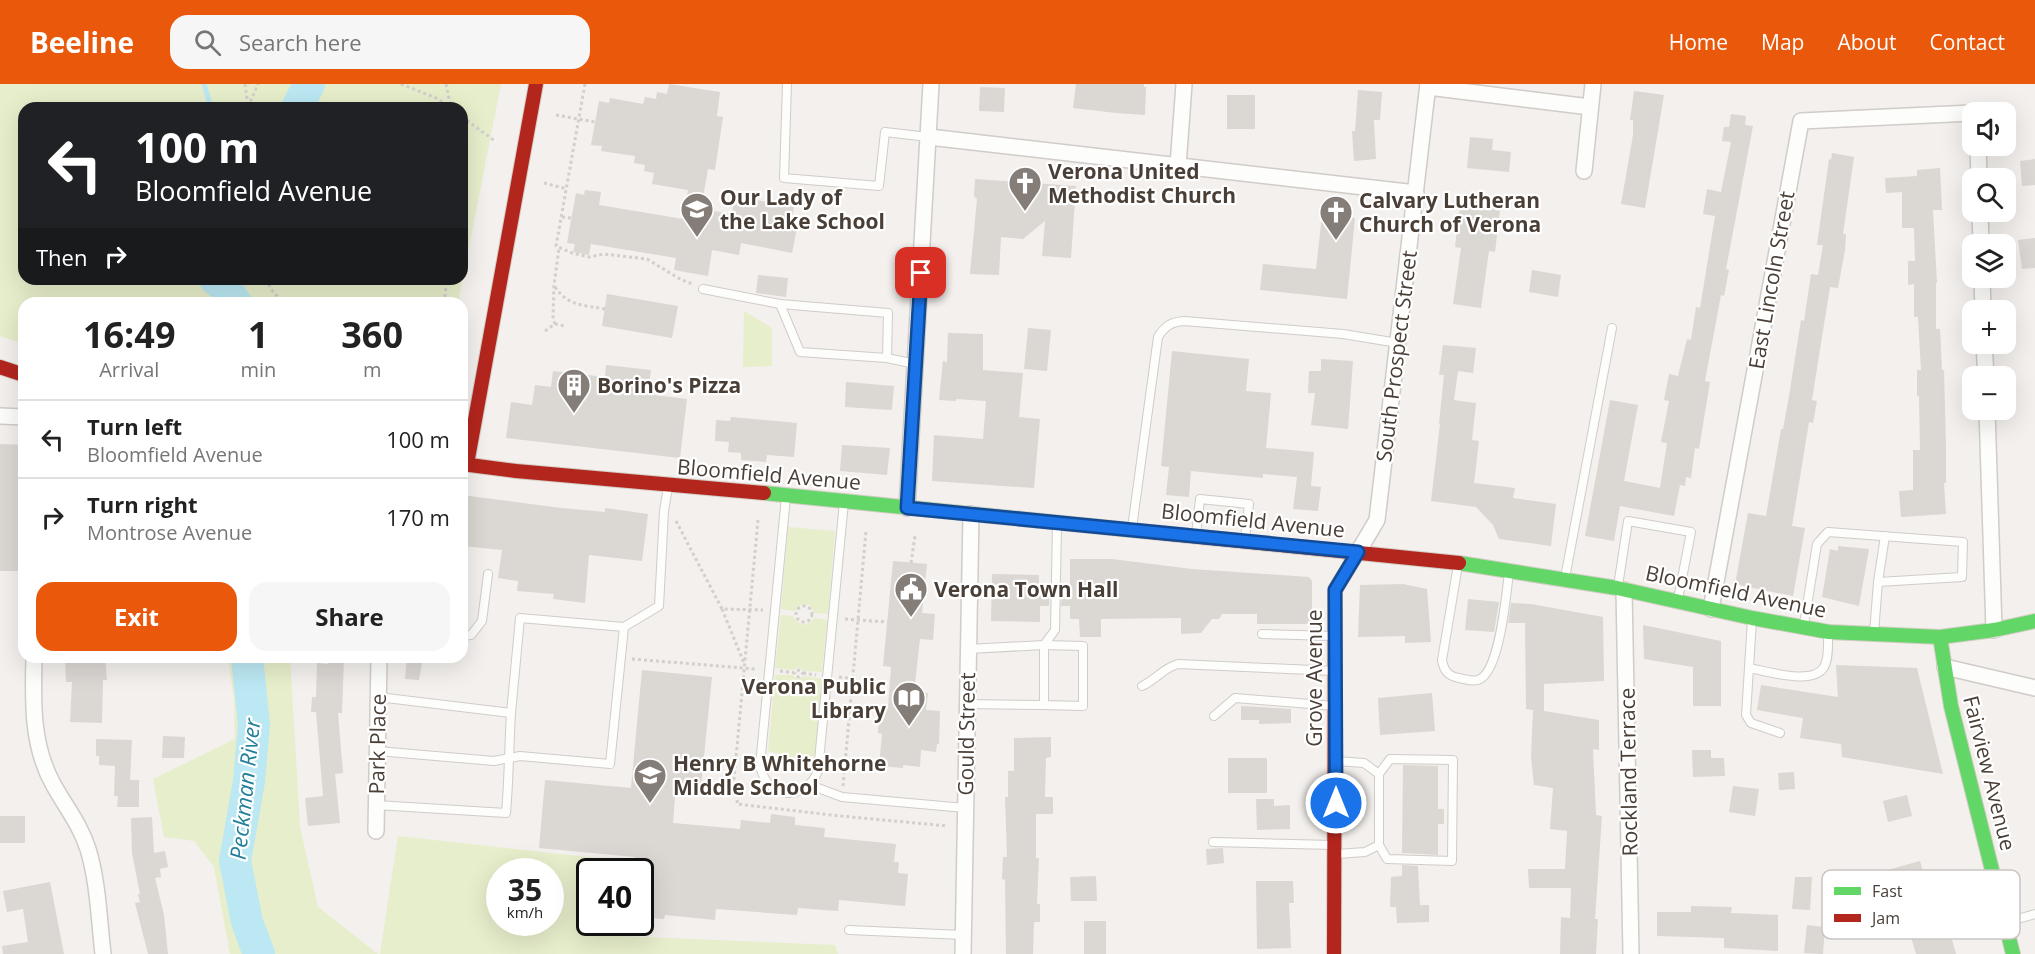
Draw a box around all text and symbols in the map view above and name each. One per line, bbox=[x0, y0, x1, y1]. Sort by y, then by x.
search box bbox=[170, 15, 590, 69]
text: Beeline bbox=[30, 23, 134, 61]
icon: search bbox=[191, 26, 224, 59]
text: Search here bbox=[239, 27, 362, 57]
text: Home bbox=[1669, 28, 1728, 56]
text: Map bbox=[1761, 28, 1804, 56]
text: About bbox=[1837, 28, 1897, 56]
text: Contact bbox=[1930, 28, 2005, 56]
map controls bbox=[1962, 102, 2016, 420]
button: sound bbox=[1962, 102, 2016, 156]
text: 100 m bbox=[135, 118, 259, 175]
icon: left bbox=[36, 126, 114, 204]
place label: Verona United Methodist Church bbox=[1048, 157, 1236, 209]
church icon: Verona United Methodist Church bbox=[1007, 165, 1043, 212]
button: search bbox=[1962, 168, 2016, 222]
text: Bloomfield Avenue bbox=[135, 172, 372, 209]
place label: Our Lady of the Lake School bbox=[720, 183, 885, 235]
place label: Calvary Lutheran Church of Verona bbox=[1359, 186, 1541, 238]
street label: East Lincoln Street bbox=[1742, 189, 1800, 371]
school or university icon: Our Lady of the Lake School bbox=[679, 191, 715, 238]
church icon: Calvary Lutheran Church of Verona bbox=[1318, 194, 1354, 241]
button: layers bbox=[1962, 234, 2016, 288]
icon: right bbox=[99, 240, 132, 273]
text: Then bbox=[36, 242, 87, 272]
pin bbox=[895, 247, 946, 298]
street label: South Prospect Street bbox=[1369, 249, 1423, 463]
icon: arrive bbox=[904, 256, 937, 289]
button: + bbox=[1962, 300, 2016, 354]
text: 16:49 bbox=[83, 310, 176, 359]
text: 1 bbox=[248, 310, 269, 359]
text: 360 bbox=[341, 310, 403, 359]
text: Arrival bbox=[99, 356, 159, 383]
text: min bbox=[240, 356, 276, 383]
text: m bbox=[363, 356, 381, 383]
button: − bbox=[1962, 366, 2016, 420]
building icon: Borino's Pizza bbox=[556, 367, 592, 414]
place label: Borino's Pizza bbox=[597, 371, 741, 399]
text: Turn left bbox=[87, 411, 182, 441]
icon: left bbox=[36, 423, 69, 456]
text: 100 m bbox=[386, 424, 450, 454]
text: Bloomfield Avenue bbox=[87, 441, 263, 468]
street label: Bloomfield Avenue bbox=[676, 452, 862, 496]
text: Turn right bbox=[87, 489, 198, 519]
street label: Bloomfield Avenue bbox=[1160, 496, 1346, 544]
icon: right bbox=[36, 501, 69, 534]
text: 170 m bbox=[386, 502, 450, 532]
text: Montrose Avenue bbox=[87, 519, 252, 546]
street label: Bloomfield Avenue bbox=[1643, 558, 1829, 624]
public building icon: Verona Town Hall bbox=[893, 571, 929, 618]
place label: Verona Town Hall bbox=[934, 575, 1119, 603]
button: Exit bbox=[36, 582, 237, 651]
button: Share bbox=[249, 582, 450, 651]
street label: Grove Avenue bbox=[1300, 609, 1328, 747]
place label: Verona Public Library bbox=[742, 672, 886, 724]
street label: Gould Street bbox=[951, 672, 981, 796]
library icon: Verona Public Library bbox=[891, 680, 927, 727]
street label: Rockland Terrace bbox=[1613, 687, 1643, 857]
street label: Park Place bbox=[362, 693, 392, 795]
street label: Fairview Avenue bbox=[1957, 693, 2023, 853]
water label: Peckman River bbox=[222, 715, 266, 861]
place label: Henry B Whitehorne Middle School bbox=[673, 749, 886, 801]
school or university icon: Henry B Whitehorne Middle School bbox=[632, 757, 668, 804]
position arrow bbox=[1304, 771, 1368, 835]
speed limit sign: 40 bbox=[576, 858, 654, 936]
text: 35 bbox=[508, 869, 542, 910]
legend bbox=[1822, 870, 2020, 939]
text: Fast bbox=[1872, 880, 1903, 902]
text: km/h bbox=[507, 902, 543, 922]
text: Jam bbox=[1870, 907, 1900, 929]

